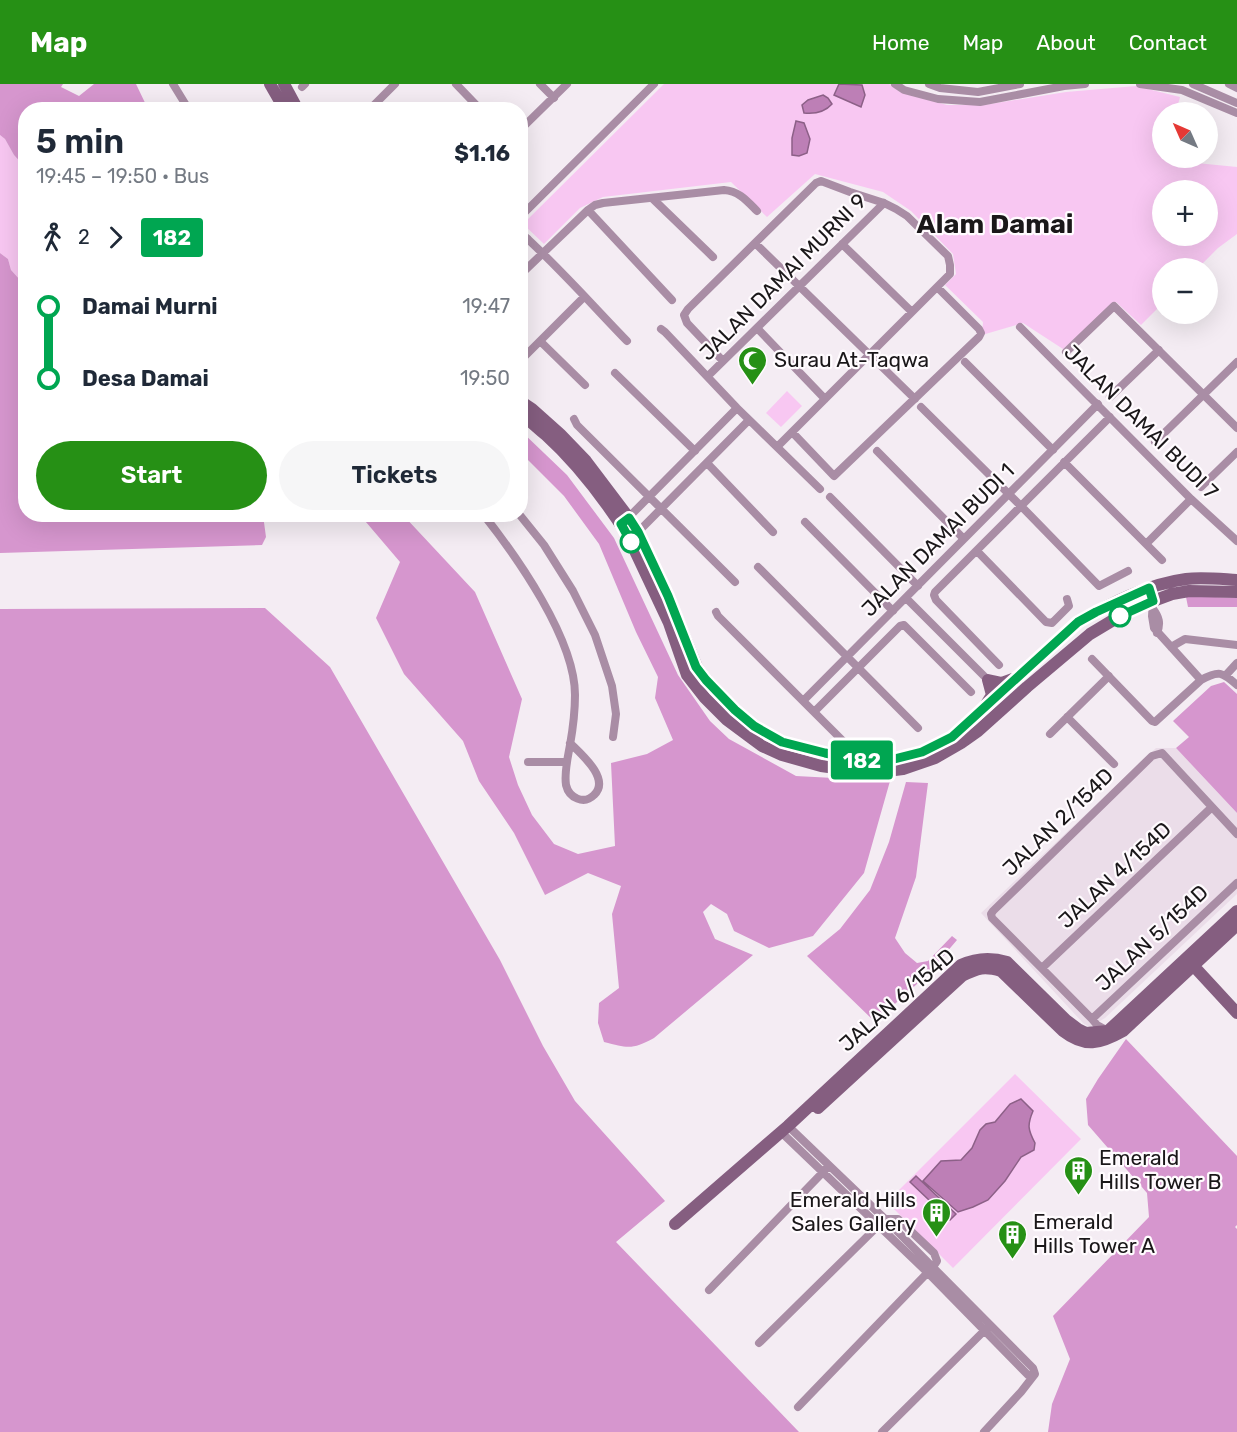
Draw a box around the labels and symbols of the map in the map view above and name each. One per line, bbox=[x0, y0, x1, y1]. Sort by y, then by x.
north arrow bbox=[1152, 102, 1218, 168]
street label: JALAN DAMAI MURNI 9 bbox=[694, 188, 871, 365]
district label: Alam Damai bbox=[916, 208, 1074, 240]
street label: JALAN DAMAI BUDI 7 bbox=[1059, 339, 1224, 504]
mosque icon: Surau At-Taqwa bbox=[737, 344, 769, 386]
place label: Surau At-Taqwa bbox=[774, 347, 929, 372]
street label: JALAN DAMAI BUDI 1 bbox=[856, 458, 1019, 621]
unlabelled marker bbox=[620, 531, 642, 553]
unlabelled marker bbox=[1109, 605, 1131, 627]
line badge: 182 bbox=[828, 740, 896, 780]
street label: JALAN 2/154D bbox=[997, 763, 1118, 881]
street label: JALAN 4/154D bbox=[1053, 816, 1176, 933]
street label: JALAN 5/154D bbox=[1090, 879, 1213, 996]
street label: JALAN 6/154D bbox=[834, 943, 959, 1056]
place label: Emerald Hills Tower B bbox=[1099, 1145, 1222, 1194]
building icon: Emerald Hills Tower B bbox=[1062, 1154, 1094, 1196]
place label: Emerald Hills Sales Gallery bbox=[790, 1187, 916, 1236]
building icon: Emerald Hills Sales Gallery bbox=[921, 1196, 953, 1238]
place label: Emerald Hills Tower A bbox=[1033, 1209, 1155, 1258]
building icon: Emerald Hills Tower A bbox=[996, 1218, 1028, 1260]

